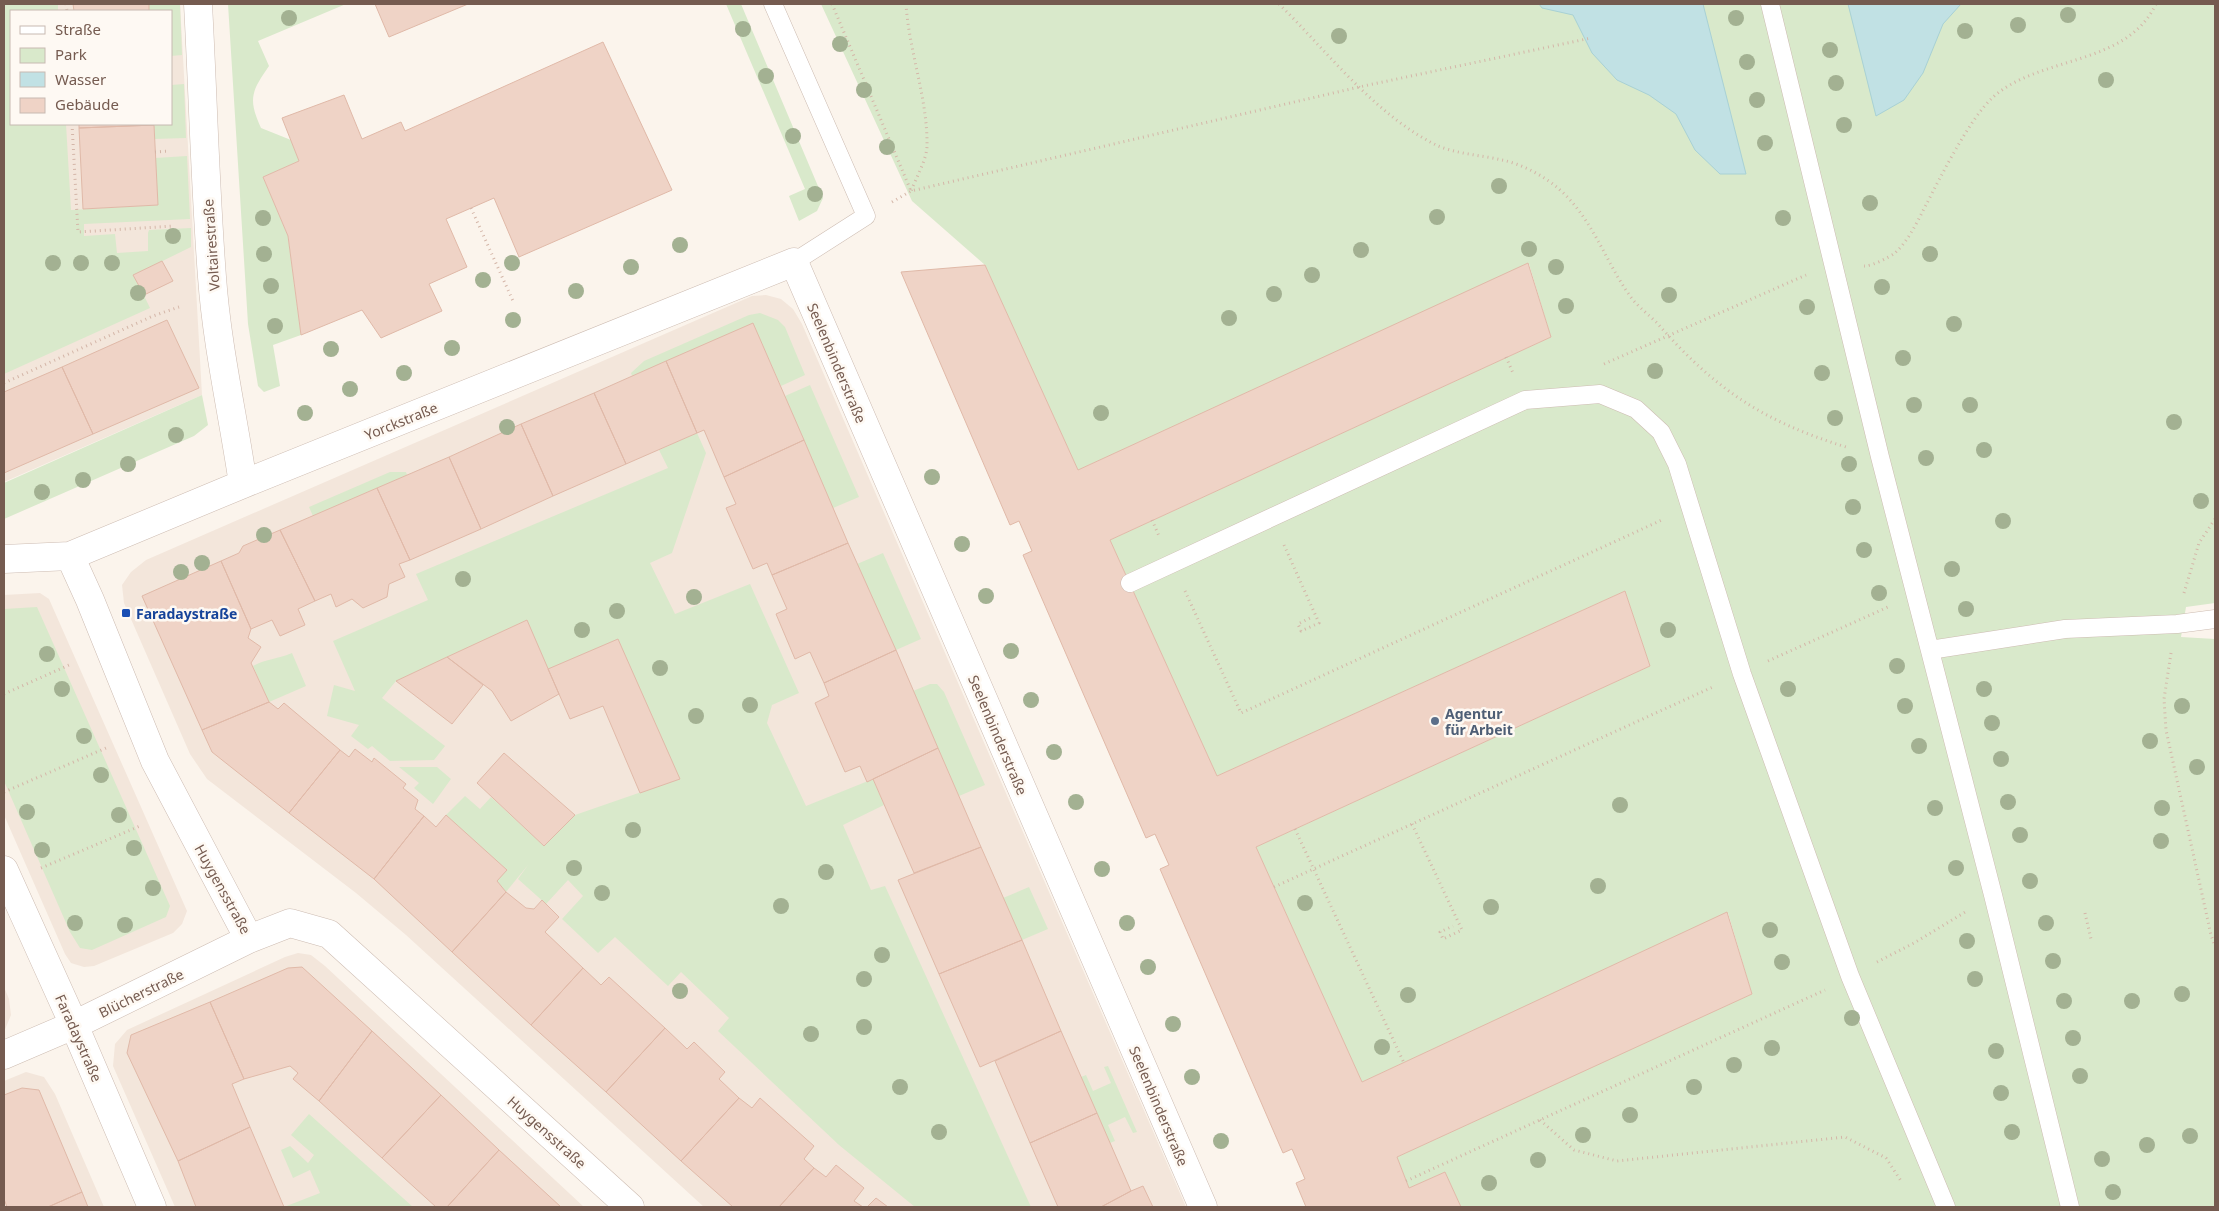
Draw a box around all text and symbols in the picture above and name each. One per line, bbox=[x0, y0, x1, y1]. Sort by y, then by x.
legend bbox=[10, 10, 172, 125]
text: Straße bbox=[55, 19, 101, 39]
text: Park bbox=[55, 44, 87, 64]
text: Wasser bbox=[55, 69, 106, 89]
text: Gebäude bbox=[55, 94, 119, 114]
street label: Voltairestraße bbox=[198, 198, 224, 292]
street label: Seelenbinderstraße bbox=[803, 300, 871, 426]
street label: Yorckstraße bbox=[362, 398, 440, 444]
place label: Faradaystraße bbox=[136, 604, 237, 623]
marker: Faradaystraße bbox=[120, 607, 132, 619]
street label: Seelenbinderstraße bbox=[964, 672, 1032, 798]
place label: Agentur für Arbeit bbox=[1445, 704, 1513, 739]
marker: Agentur für Arbeit bbox=[1429, 715, 1441, 727]
street label: Huygensstraße bbox=[190, 841, 256, 937]
street label: Blücherstraße bbox=[95, 964, 187, 1022]
street label: Faradaystraße bbox=[51, 991, 107, 1085]
street label: Seelenbinderstraße bbox=[1125, 1043, 1193, 1169]
street label: Huygensstraße bbox=[504, 1092, 591, 1173]

